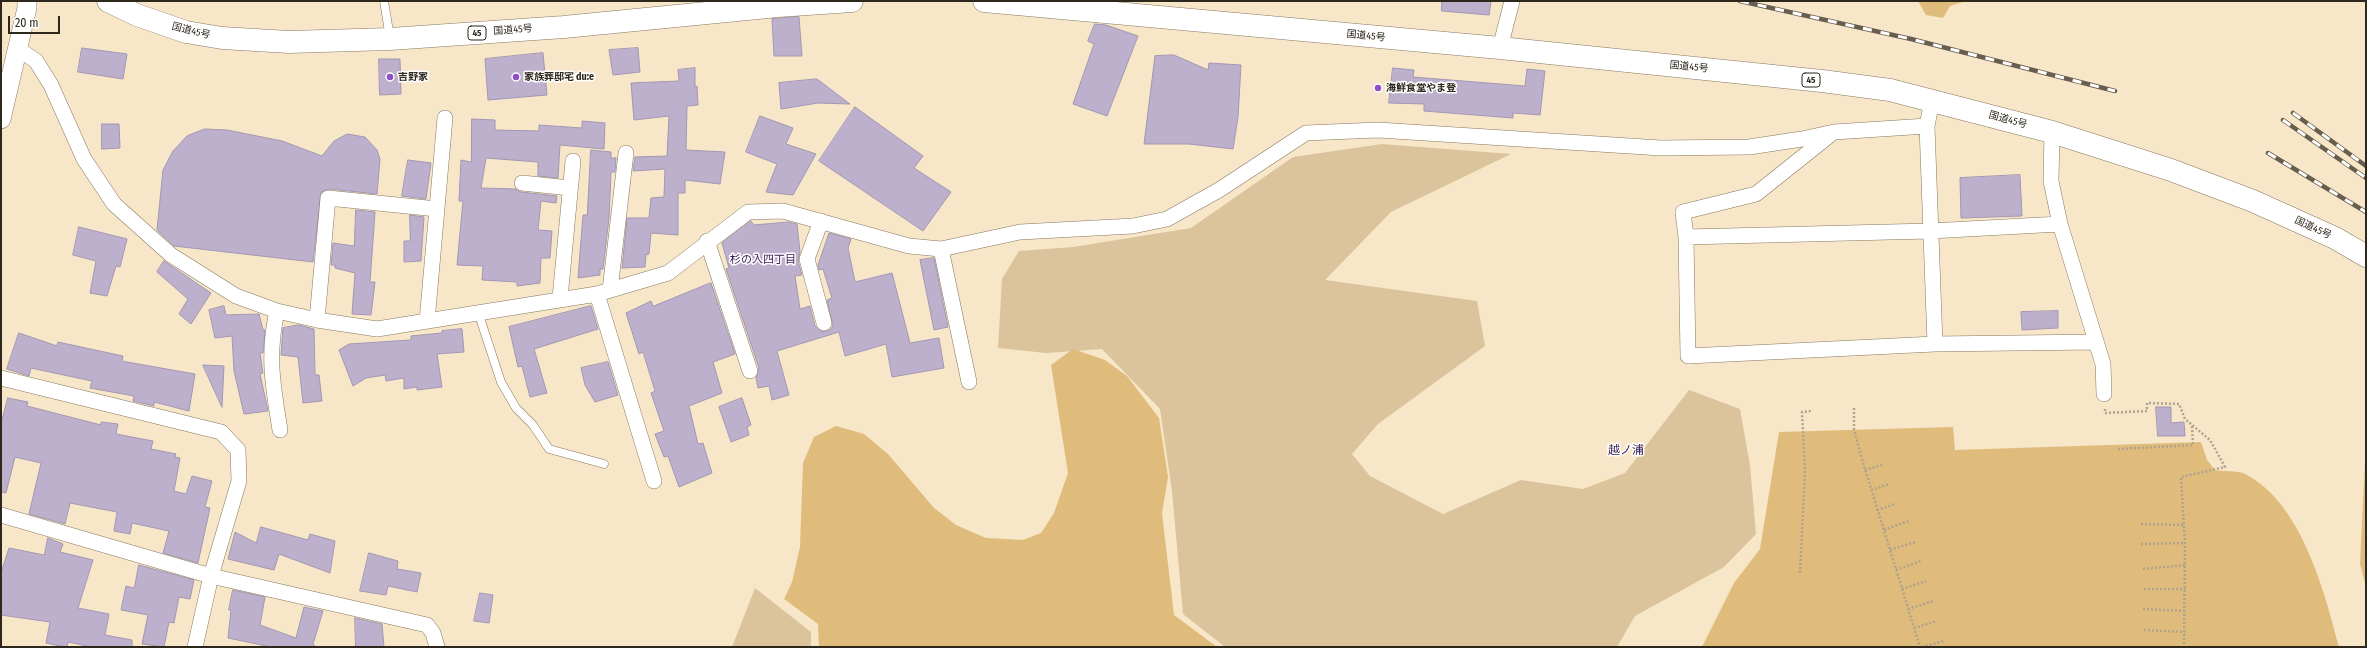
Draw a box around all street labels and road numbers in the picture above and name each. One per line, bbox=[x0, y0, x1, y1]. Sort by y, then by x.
street label: 国道45号 bbox=[170, 20, 212, 42]
street label: 国道45号 bbox=[493, 23, 533, 37]
road number: 45 bbox=[468, 26, 486, 40]
street label: 国道45号 bbox=[1346, 28, 1386, 44]
street label: 国道45号 bbox=[1669, 59, 1709, 75]
road number: 45 bbox=[1802, 73, 1820, 87]
street label: 国道45号 bbox=[1987, 109, 2029, 131]
street label: 国道45号 bbox=[2293, 214, 2333, 242]

